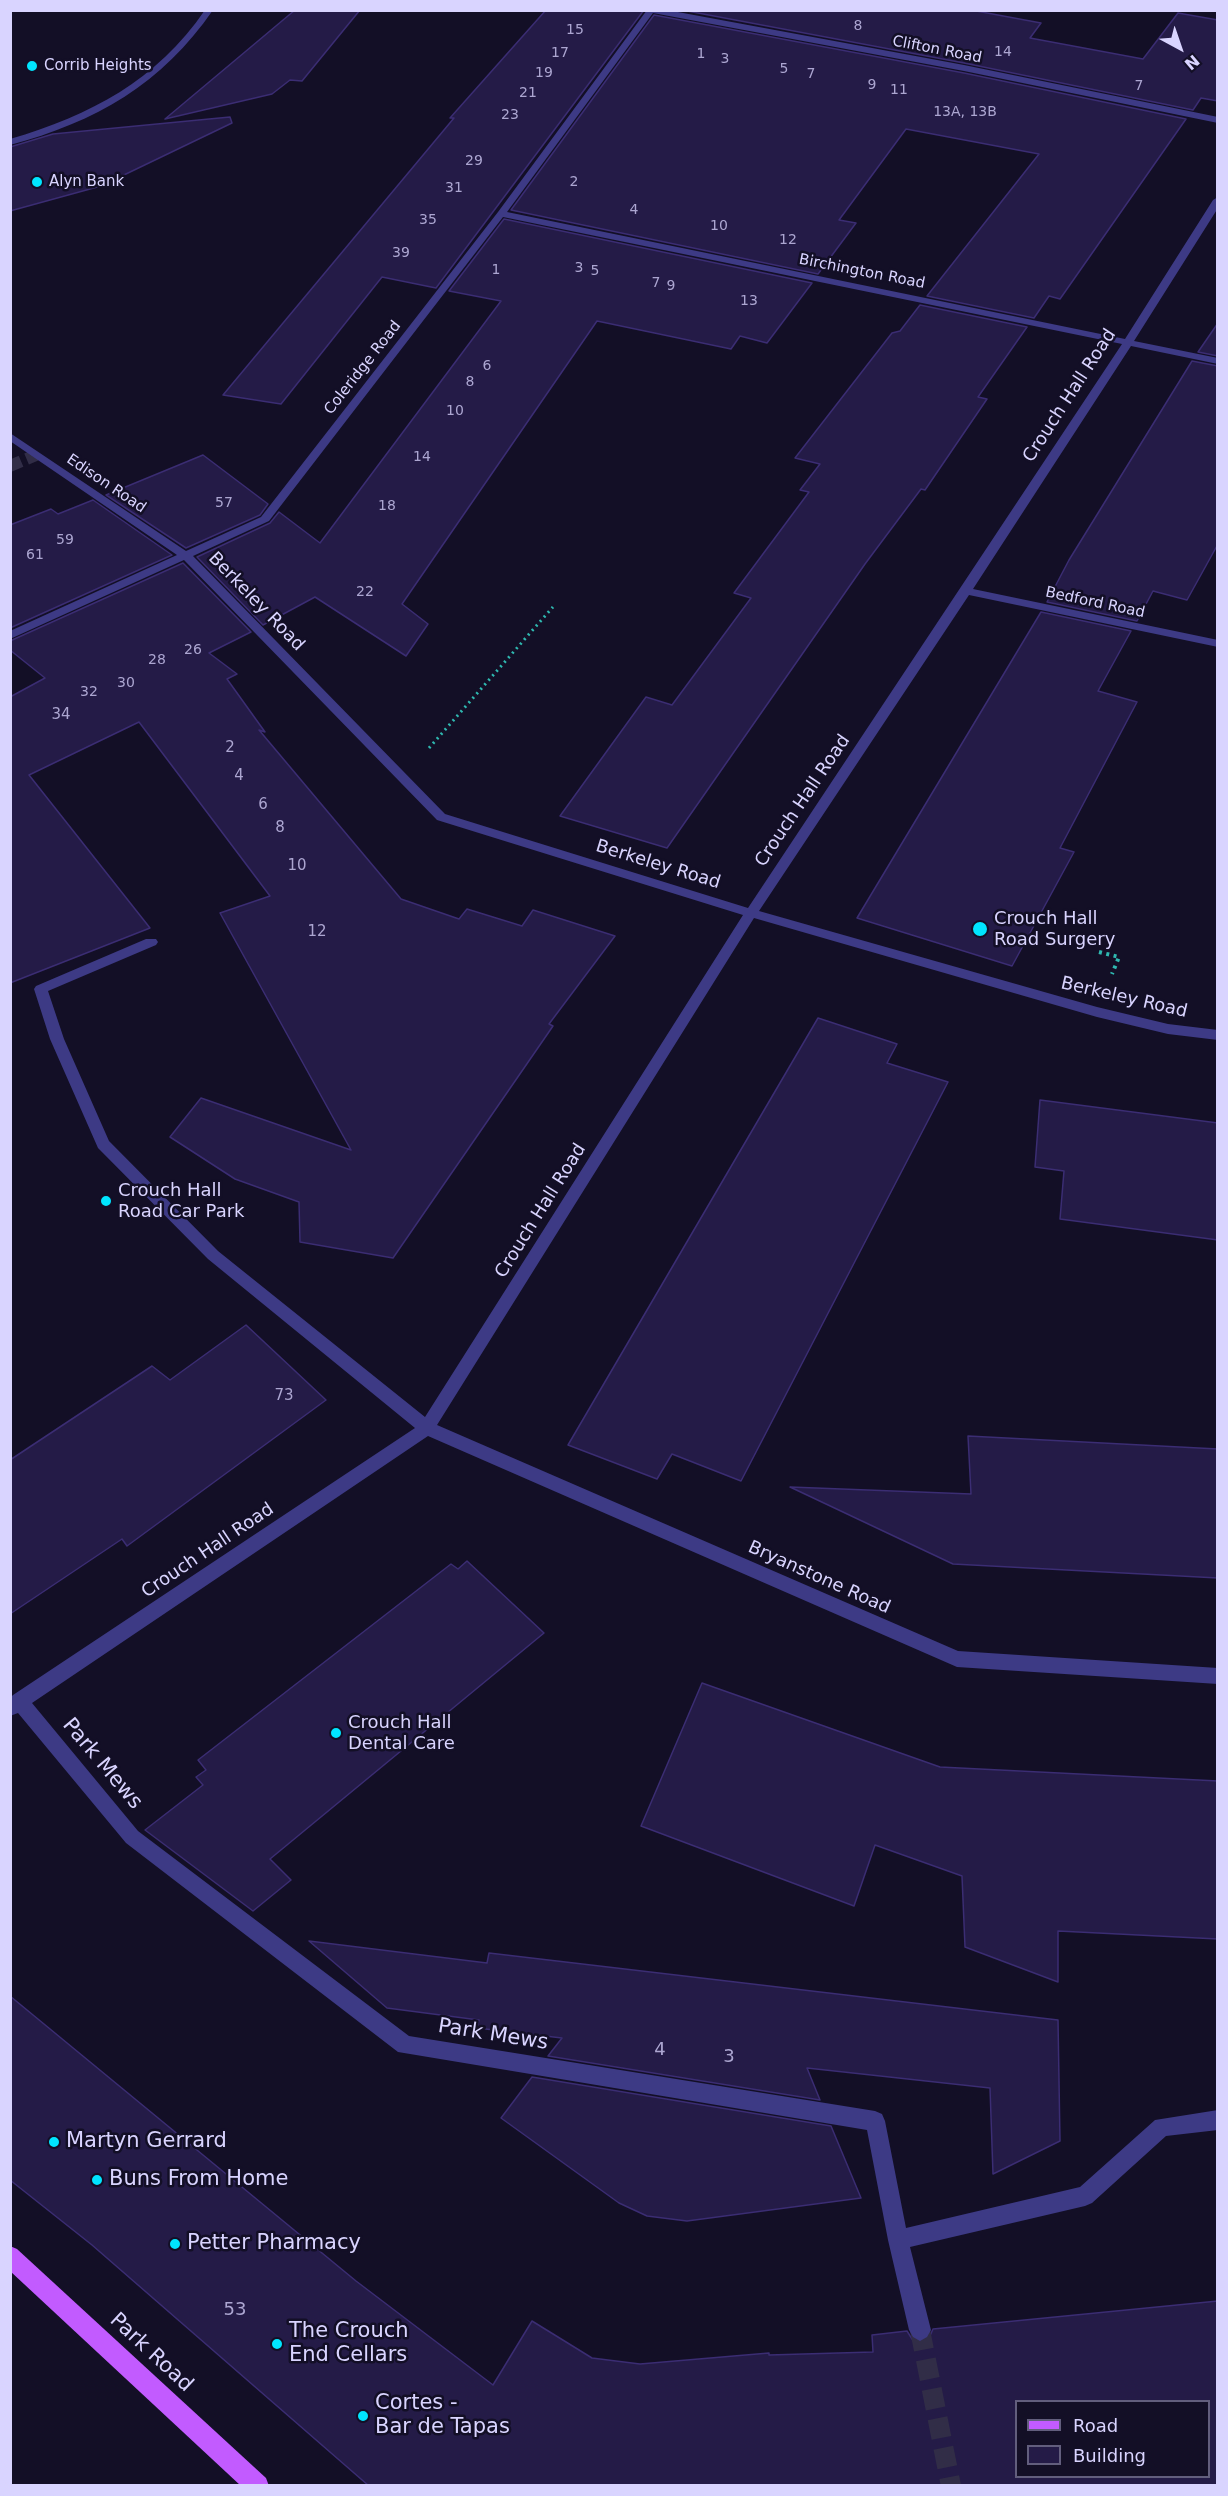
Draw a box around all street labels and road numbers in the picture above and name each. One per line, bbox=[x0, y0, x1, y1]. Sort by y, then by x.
street label: Clifton Road bbox=[891, 33, 983, 67]
street label: Birchington Road bbox=[797, 251, 927, 293]
street label: Coleridge Road bbox=[321, 318, 405, 418]
street label: Crouch Hall Road bbox=[1019, 325, 1121, 467]
street label: Edison Road bbox=[63, 451, 149, 517]
street label: Berkeley Road bbox=[203, 548, 309, 656]
street label: Bedford Road bbox=[1044, 584, 1146, 622]
street label: Crouch Hall Road bbox=[751, 731, 855, 871]
street label: Berkeley Road bbox=[593, 836, 723, 894]
street label: Berkeley Road bbox=[1059, 973, 1189, 1023]
street label: Crouch Hall Road bbox=[491, 1140, 591, 1282]
street label: Crouch Hall Road bbox=[138, 1499, 278, 1603]
street label: Bryanstone Road bbox=[744, 1537, 894, 1619]
street label: Park Mews bbox=[57, 1713, 147, 1815]
street label: Park Mews bbox=[436, 2014, 550, 2056]
street label: Park Road bbox=[104, 2308, 198, 2398]

